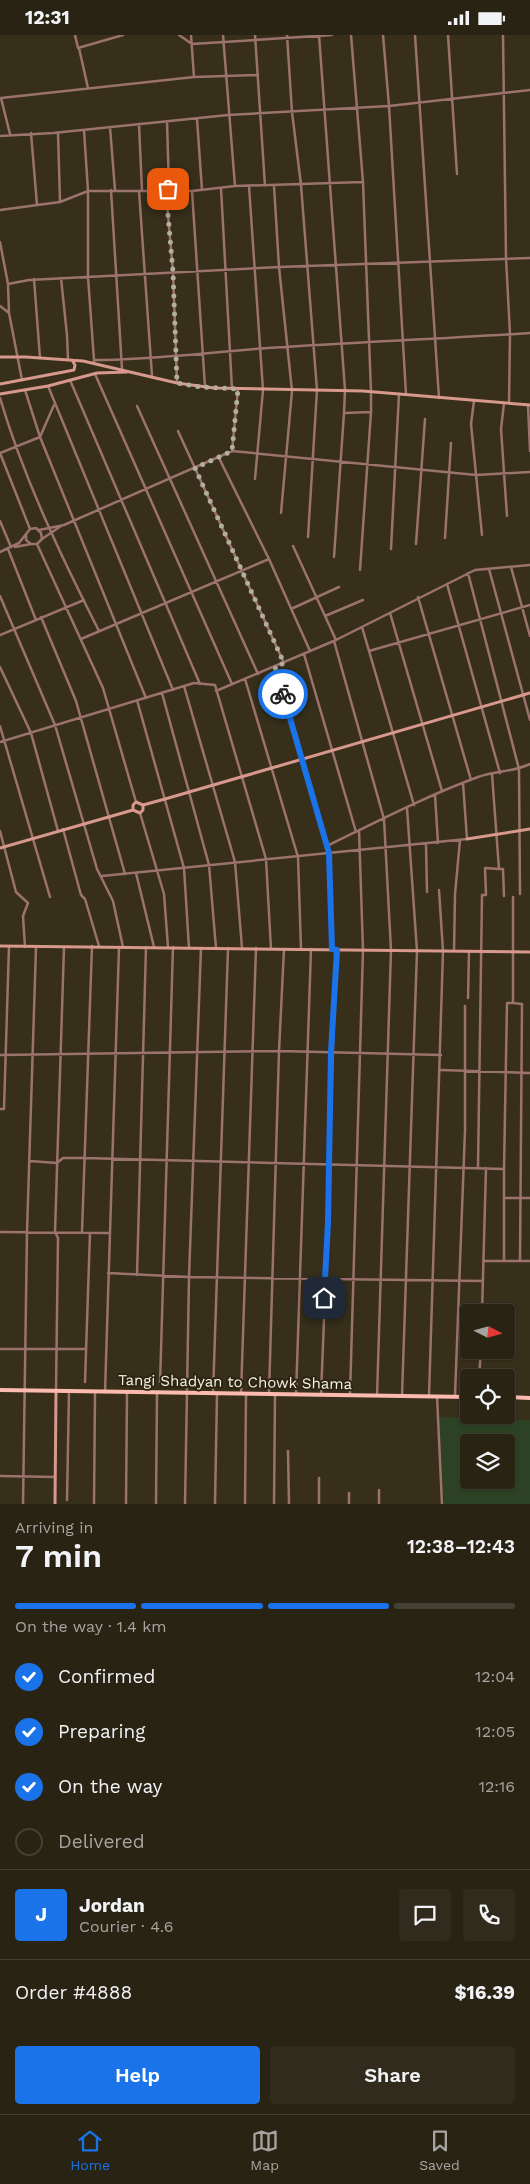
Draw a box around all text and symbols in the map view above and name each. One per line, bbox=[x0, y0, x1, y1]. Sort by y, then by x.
text: 12:31 bbox=[25, 6, 70, 29]
pin bbox=[147, 168, 189, 210]
icon: bag bbox=[154, 175, 182, 203]
courier bbox=[258, 669, 308, 719]
icon: bike bbox=[269, 680, 297, 708]
pin bbox=[303, 1277, 345, 1319]
icon: home bbox=[310, 1284, 338, 1312]
north arrow bbox=[460, 1304, 515, 1359]
map controls bbox=[460, 1304, 515, 1489]
button: locate bbox=[460, 1369, 515, 1424]
street label: Tangi Shadyan to Chowk Shama bbox=[118, 1371, 353, 1393]
button: layers bbox=[460, 1434, 515, 1489]
text: Arriving in bbox=[15, 1518, 93, 1537]
text: 12:38–12:43 bbox=[407, 1535, 515, 1558]
text: 7 min bbox=[15, 1537, 102, 1575]
text: On the way · 1.4 km bbox=[15, 1617, 167, 1636]
icon: check bbox=[15, 1663, 43, 1691]
text: Confirmed bbox=[58, 1665, 155, 1688]
text: 12:04 bbox=[475, 1667, 515, 1686]
icon: check bbox=[15, 1718, 43, 1746]
text: Preparing bbox=[58, 1720, 145, 1743]
text: 12:05 bbox=[475, 1722, 515, 1741]
icon: check bbox=[15, 1773, 43, 1801]
text: On the way bbox=[58, 1775, 162, 1798]
text: 12:16 bbox=[479, 1777, 515, 1796]
text: Delivered bbox=[58, 1830, 145, 1853]
button: chat bbox=[399, 1889, 451, 1941]
button: phone bbox=[463, 1889, 515, 1941]
text: Jordan bbox=[79, 1894, 145, 1917]
text: J bbox=[35, 1903, 47, 1926]
text: Courier · 4.6 bbox=[79, 1917, 174, 1936]
text: Order #4888 bbox=[15, 1981, 132, 2004]
text: $16.39 bbox=[454, 1981, 515, 2004]
button: Help bbox=[15, 2046, 260, 2104]
button: Share bbox=[270, 2046, 515, 2104]
tab: Home bbox=[70, 2127, 110, 2173]
tab: Map bbox=[250, 2127, 279, 2173]
tab: Saved bbox=[419, 2127, 460, 2173]

